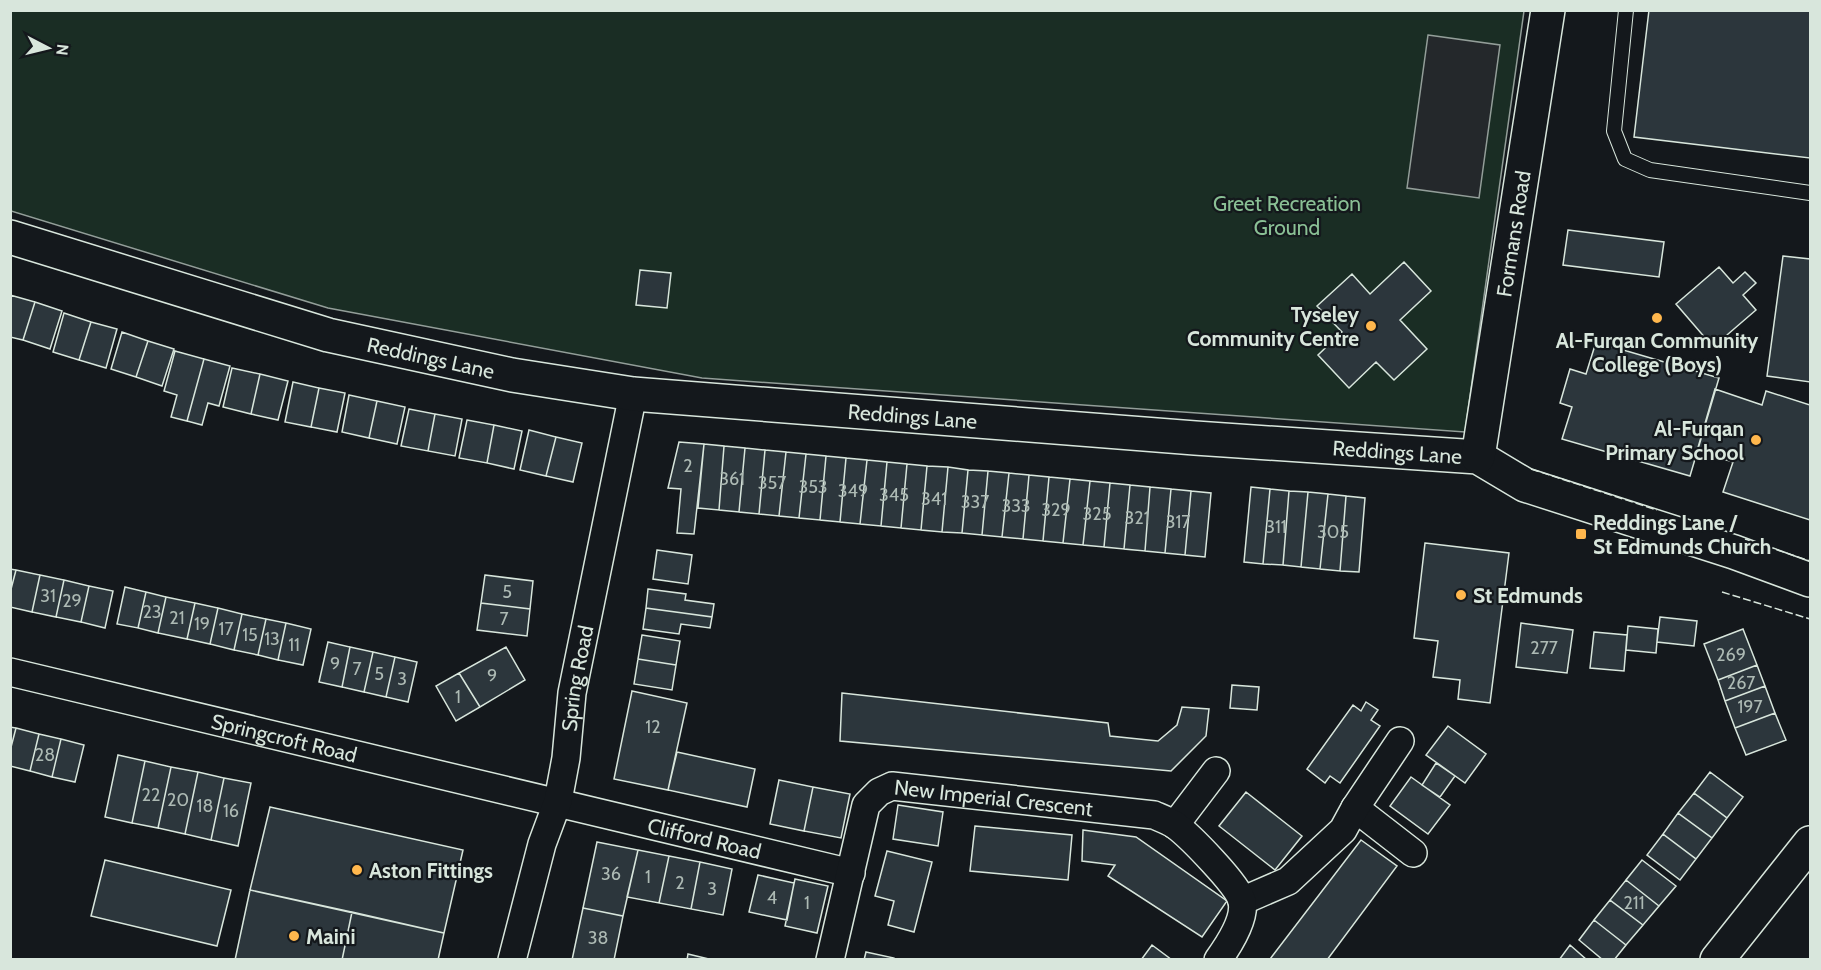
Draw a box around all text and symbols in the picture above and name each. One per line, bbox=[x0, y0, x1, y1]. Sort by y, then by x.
north arrow bbox=[18, 18, 78, 78]
text: N bbox=[52, 43, 73, 57]
street label: Formans Road bbox=[1491, 169, 1535, 299]
park label: Greet Recreation Ground bbox=[1213, 191, 1361, 240]
place label: Tyseley Community Centre bbox=[1187, 302, 1360, 351]
marker: Al-Furqan Community College (Boys) bbox=[1650, 311, 1664, 325]
marker: Tyseley Community Centre bbox=[1364, 319, 1378, 333]
place label: Al-Furqan Community College (Boys) bbox=[1556, 328, 1759, 377]
street label: Reddings Lane bbox=[365, 331, 497, 383]
street label: Reddings Lane bbox=[847, 398, 978, 433]
place label: Al-Furqan Primary School bbox=[1605, 416, 1744, 465]
marker: Al-Furqan Primary School bbox=[1749, 433, 1763, 447]
street label: Reddings Lane bbox=[1332, 435, 1463, 468]
house number: 2 bbox=[683, 455, 693, 477]
house number: 361 bbox=[719, 468, 745, 490]
house number: 357 bbox=[758, 472, 786, 494]
house number: 353 bbox=[798, 476, 828, 498]
house number: 349 bbox=[838, 480, 868, 502]
house number: 345 bbox=[879, 484, 909, 506]
house number: 341 bbox=[921, 488, 947, 510]
house number: 337 bbox=[961, 491, 989, 513]
house number: 333 bbox=[1001, 495, 1031, 517]
house number: 329 bbox=[1041, 499, 1071, 521]
house number: 325 bbox=[1083, 503, 1111, 525]
house number: 321 bbox=[1124, 507, 1150, 529]
place label: Reddings Lane / St Edmunds Church bbox=[1593, 510, 1771, 559]
house number: 317 bbox=[1166, 511, 1190, 533]
house number: 311 bbox=[1265, 516, 1287, 538]
house number: 305 bbox=[1317, 521, 1349, 543]
marker: Reddings Lane / St Edmunds Church bbox=[1574, 527, 1588, 541]
house number: 5 bbox=[502, 581, 512, 603]
place label: St Edmunds bbox=[1473, 583, 1583, 608]
house number: 31 bbox=[40, 585, 56, 607]
marker: St Edmunds bbox=[1454, 588, 1468, 602]
house number: 29 bbox=[62, 590, 82, 612]
house number: 23 bbox=[142, 601, 162, 623]
house number: 21 bbox=[169, 607, 185, 629]
house number: 7 bbox=[499, 608, 509, 630]
house number: 19 bbox=[194, 613, 210, 635]
house number: 17 bbox=[219, 618, 233, 640]
street label: Spring Road bbox=[556, 623, 598, 732]
house number: 15 bbox=[242, 624, 258, 646]
house number: 13 bbox=[264, 628, 280, 650]
house number: 11 bbox=[288, 634, 300, 656]
house number: 277 bbox=[1530, 637, 1558, 659]
house number: 269 bbox=[1716, 644, 1746, 666]
house number: 9 bbox=[330, 653, 340, 675]
house number: 7 bbox=[352, 658, 362, 680]
house number: 5 bbox=[374, 663, 384, 685]
house number: 9 bbox=[487, 665, 497, 687]
house number: 3 bbox=[397, 668, 407, 690]
house number: 267 bbox=[1727, 672, 1755, 694]
house number: 1 bbox=[455, 686, 461, 708]
house number: 197 bbox=[1737, 696, 1763, 718]
street label: Springcroft Road bbox=[209, 708, 360, 767]
house number: 12 bbox=[645, 716, 661, 738]
house number: 28 bbox=[35, 744, 55, 766]
street label: New Imperial Crescent bbox=[893, 774, 1094, 821]
house number: 22 bbox=[142, 784, 160, 806]
house number: 20 bbox=[167, 789, 189, 811]
house number: 18 bbox=[197, 795, 213, 817]
house number: 16 bbox=[223, 800, 239, 822]
street label: Clifford Road bbox=[645, 812, 764, 864]
place label: Aston Fittings bbox=[369, 858, 493, 883]
marker: Aston Fittings bbox=[350, 863, 364, 877]
house number: 36 bbox=[601, 863, 621, 885]
house number: 1 bbox=[645, 866, 651, 888]
house number: 2 bbox=[675, 872, 685, 894]
house number: 3 bbox=[707, 878, 717, 900]
house number: 4 bbox=[767, 887, 777, 909]
house number: 1 bbox=[804, 892, 810, 914]
house number: 211 bbox=[1623, 892, 1645, 914]
place label: Maini bbox=[306, 924, 356, 949]
house number: 38 bbox=[588, 927, 608, 949]
marker: Maini bbox=[287, 929, 301, 943]

